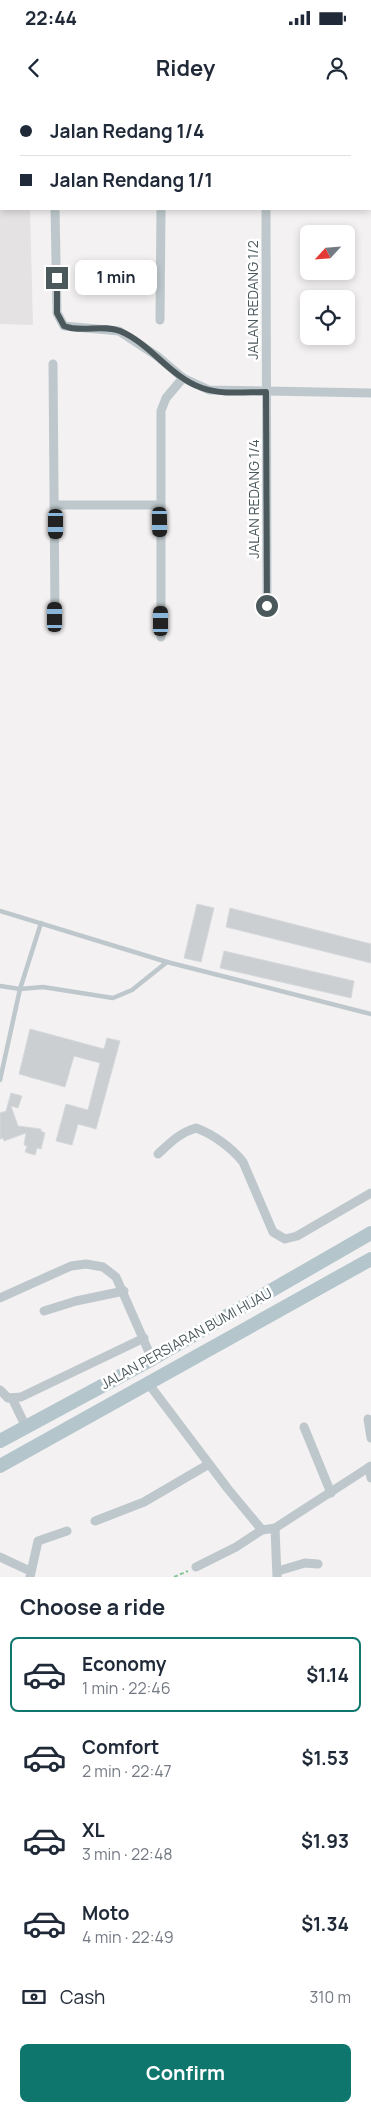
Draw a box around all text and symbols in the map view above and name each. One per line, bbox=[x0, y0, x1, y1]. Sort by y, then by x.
text: 22:44 bbox=[25, 5, 77, 31]
text: Ridey bbox=[156, 53, 215, 83]
icon: back bbox=[20, 54, 48, 82]
icon: person bbox=[323, 54, 351, 82]
text: Jalan Redang 1/4 bbox=[50, 118, 205, 144]
text: Jalan Rendang 1/1 bbox=[50, 167, 213, 193]
north arrow bbox=[300, 225, 355, 280]
map controls bbox=[300, 225, 355, 345]
street label: JALAN REDANG 1/2 bbox=[243, 240, 262, 360]
callout: 1 min bbox=[74, 260, 157, 296]
text: 1 min bbox=[96, 266, 136, 288]
route end bbox=[46, 267, 68, 289]
button: locate bbox=[300, 290, 355, 345]
street label: JALAN REDANG 1/4 bbox=[244, 439, 263, 559]
car bbox=[152, 507, 167, 537]
car bbox=[48, 509, 63, 539]
route start bbox=[256, 595, 278, 617]
car bbox=[47, 602, 62, 632]
car bbox=[153, 606, 168, 636]
street label: JALAN PERSIARAN BUMI HIJAU bbox=[97, 1283, 275, 1393]
text: Choose a ride bbox=[20, 1592, 165, 1622]
text: Economy bbox=[82, 1651, 166, 1677]
icon: car bbox=[22, 1652, 67, 1697]
text: $1.14 bbox=[306, 1662, 349, 1688]
text: 1 min · 22:46 bbox=[82, 1677, 171, 1699]
text: Comfort bbox=[82, 1734, 159, 1760]
icon: car bbox=[22, 1735, 67, 1780]
text: $1.53 bbox=[302, 1745, 349, 1771]
text: 2 min · 22:47 bbox=[82, 1760, 172, 1782]
text: XL bbox=[82, 1817, 105, 1843]
icon: car bbox=[22, 1818, 67, 1863]
text: $1.93 bbox=[301, 1828, 349, 1854]
text: 3 min · 22:48 bbox=[82, 1843, 173, 1865]
text: Moto bbox=[82, 1900, 129, 1926]
icon: car bbox=[22, 1901, 67, 1946]
text: $1.34 bbox=[301, 1911, 349, 1937]
text: 4 min · 22:49 bbox=[82, 1926, 174, 1948]
icon: cash bbox=[20, 1983, 48, 2011]
text: Cash bbox=[60, 1984, 105, 2010]
text: 310 m bbox=[309, 1986, 351, 2008]
button: Confirm bbox=[20, 2044, 351, 2102]

